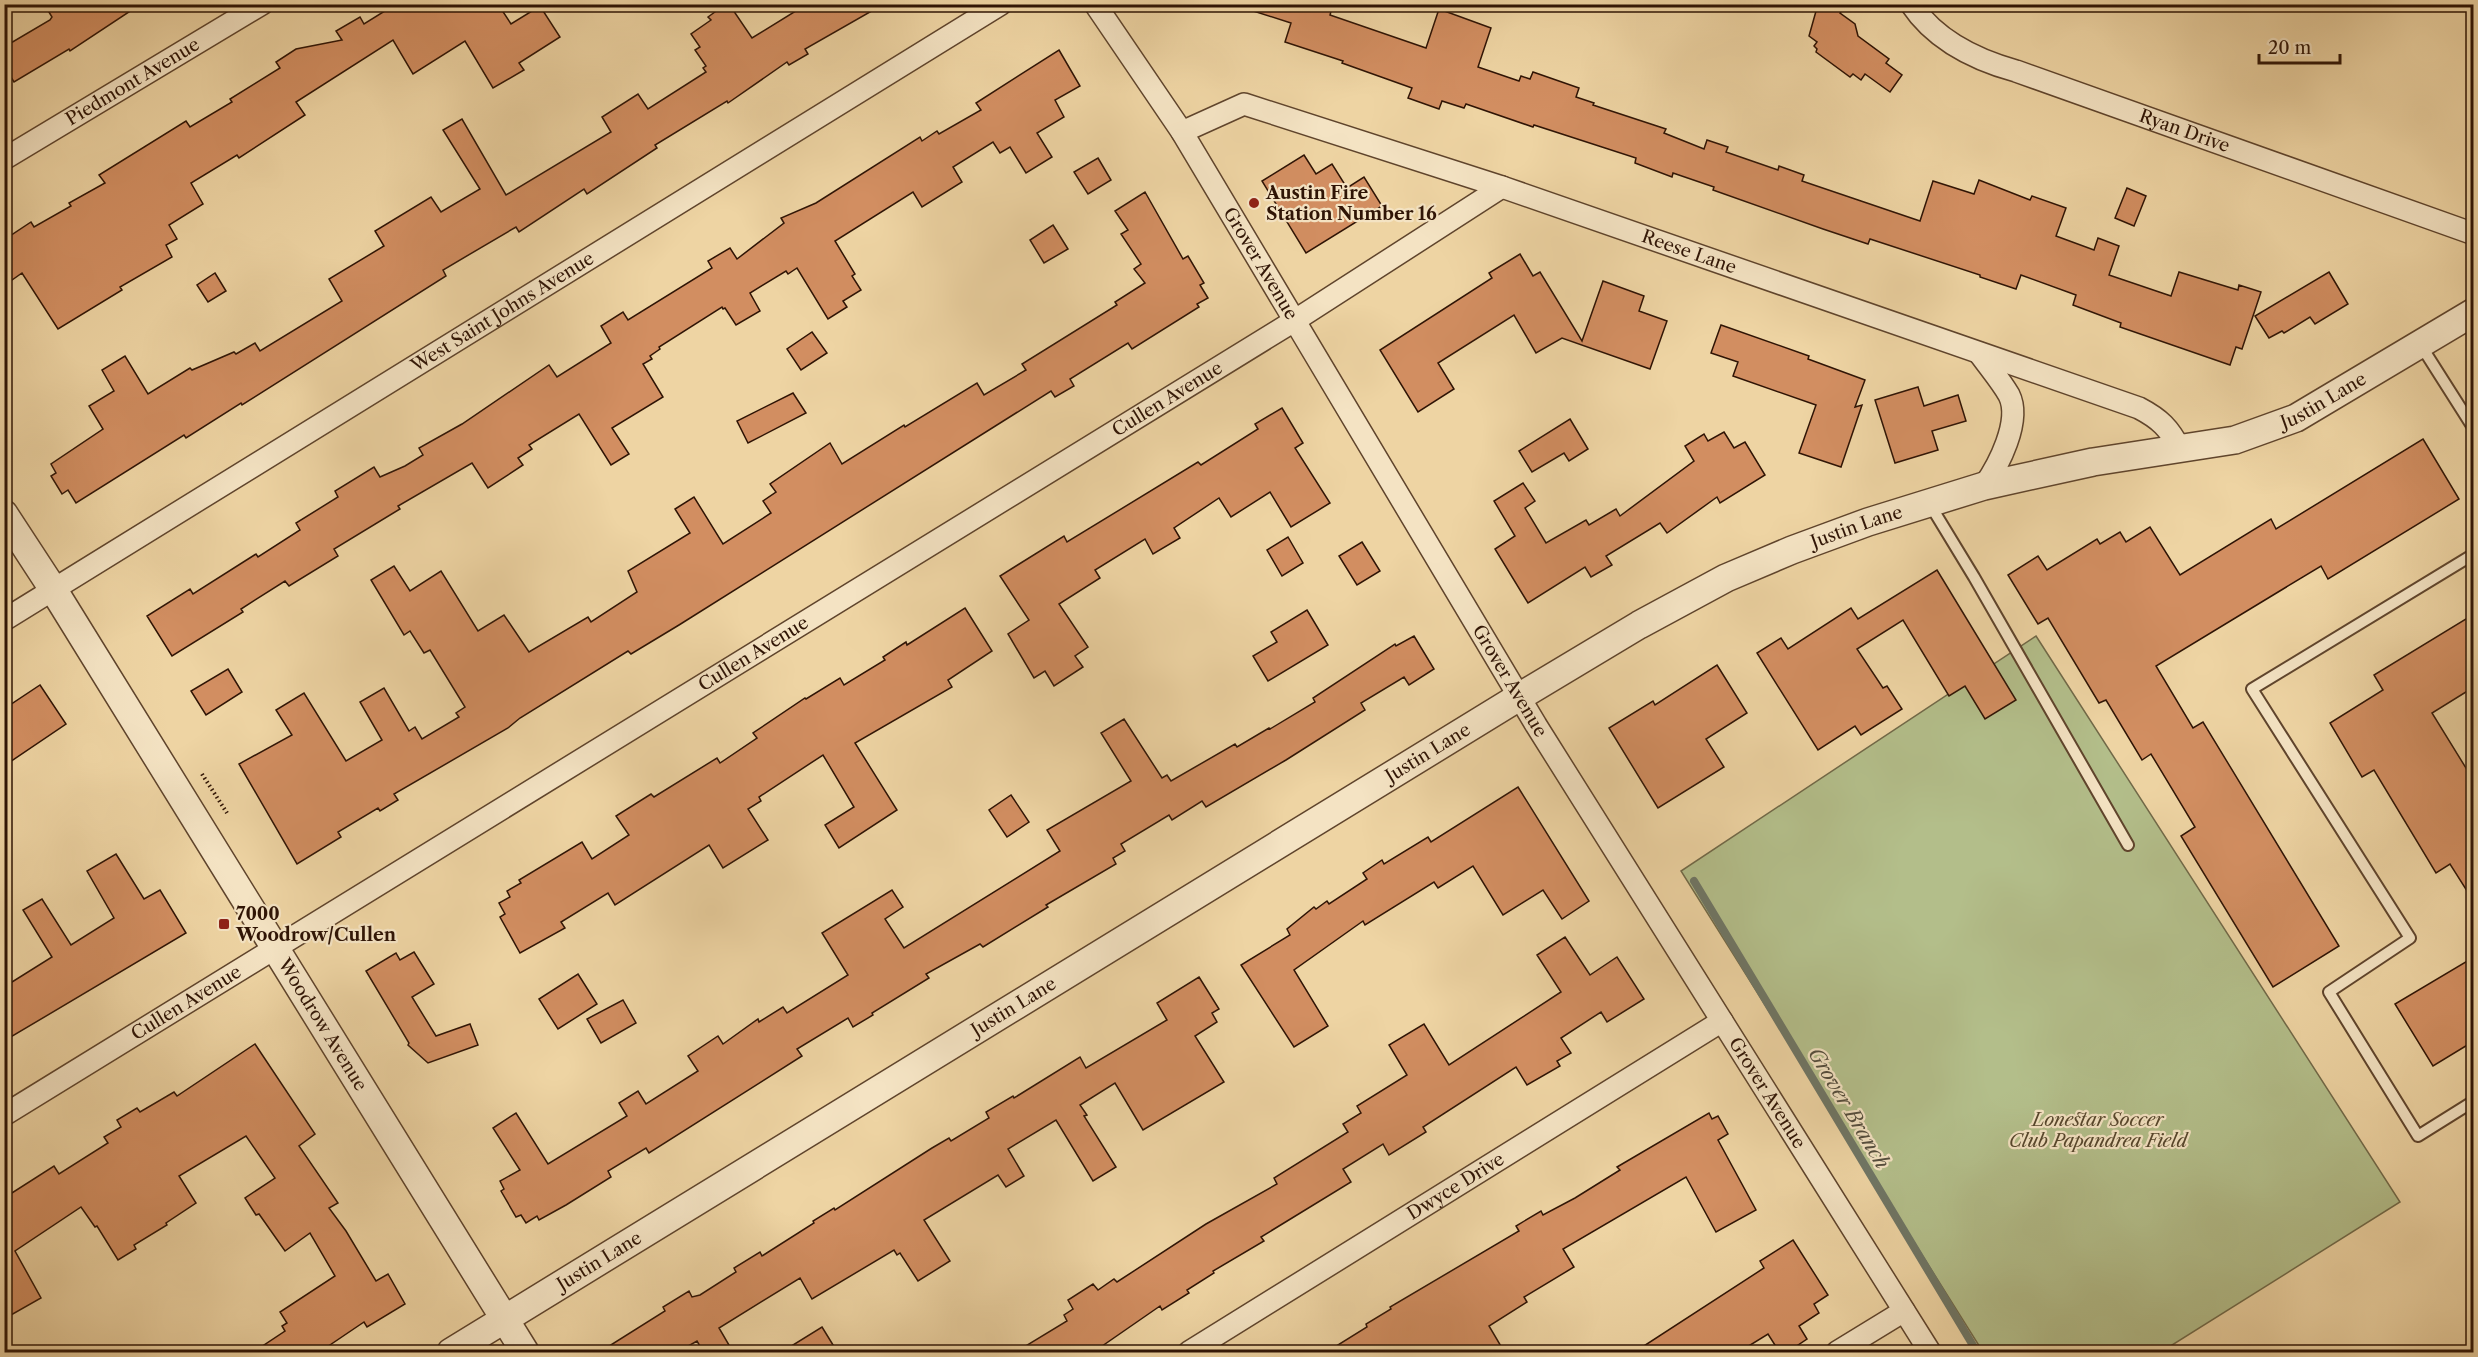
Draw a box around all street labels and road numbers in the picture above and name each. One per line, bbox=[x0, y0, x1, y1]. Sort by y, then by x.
street label: Piedmont Avenue bbox=[62, 33, 203, 130]
street label: Ryan Drive bbox=[2136, 105, 2233, 157]
street label: Grover Avenue bbox=[1219, 203, 1303, 324]
street label: Reese Lane bbox=[1639, 225, 1739, 278]
street label: West Saint Johns Avenue bbox=[406, 247, 598, 377]
street label: Cullen Avenue bbox=[1108, 357, 1226, 441]
street label: Justin Lane bbox=[2275, 368, 2370, 435]
street label: Justin Lane bbox=[1805, 501, 1905, 554]
street label: Cullen Avenue bbox=[694, 612, 812, 696]
street label: Grover Avenue bbox=[1468, 621, 1552, 741]
street label: Justin Lane bbox=[1379, 718, 1474, 789]
street label: Woodrow Avenue bbox=[273, 954, 372, 1095]
street label: Cullen Avenue bbox=[127, 961, 245, 1045]
street label: Justin Lane bbox=[965, 973, 1060, 1043]
street label: Grover Avenue bbox=[1724, 1033, 1810, 1153]
street label: Dwyce Drive bbox=[1403, 1148, 1508, 1225]
street label: Justin Lane bbox=[550, 1227, 646, 1297]

